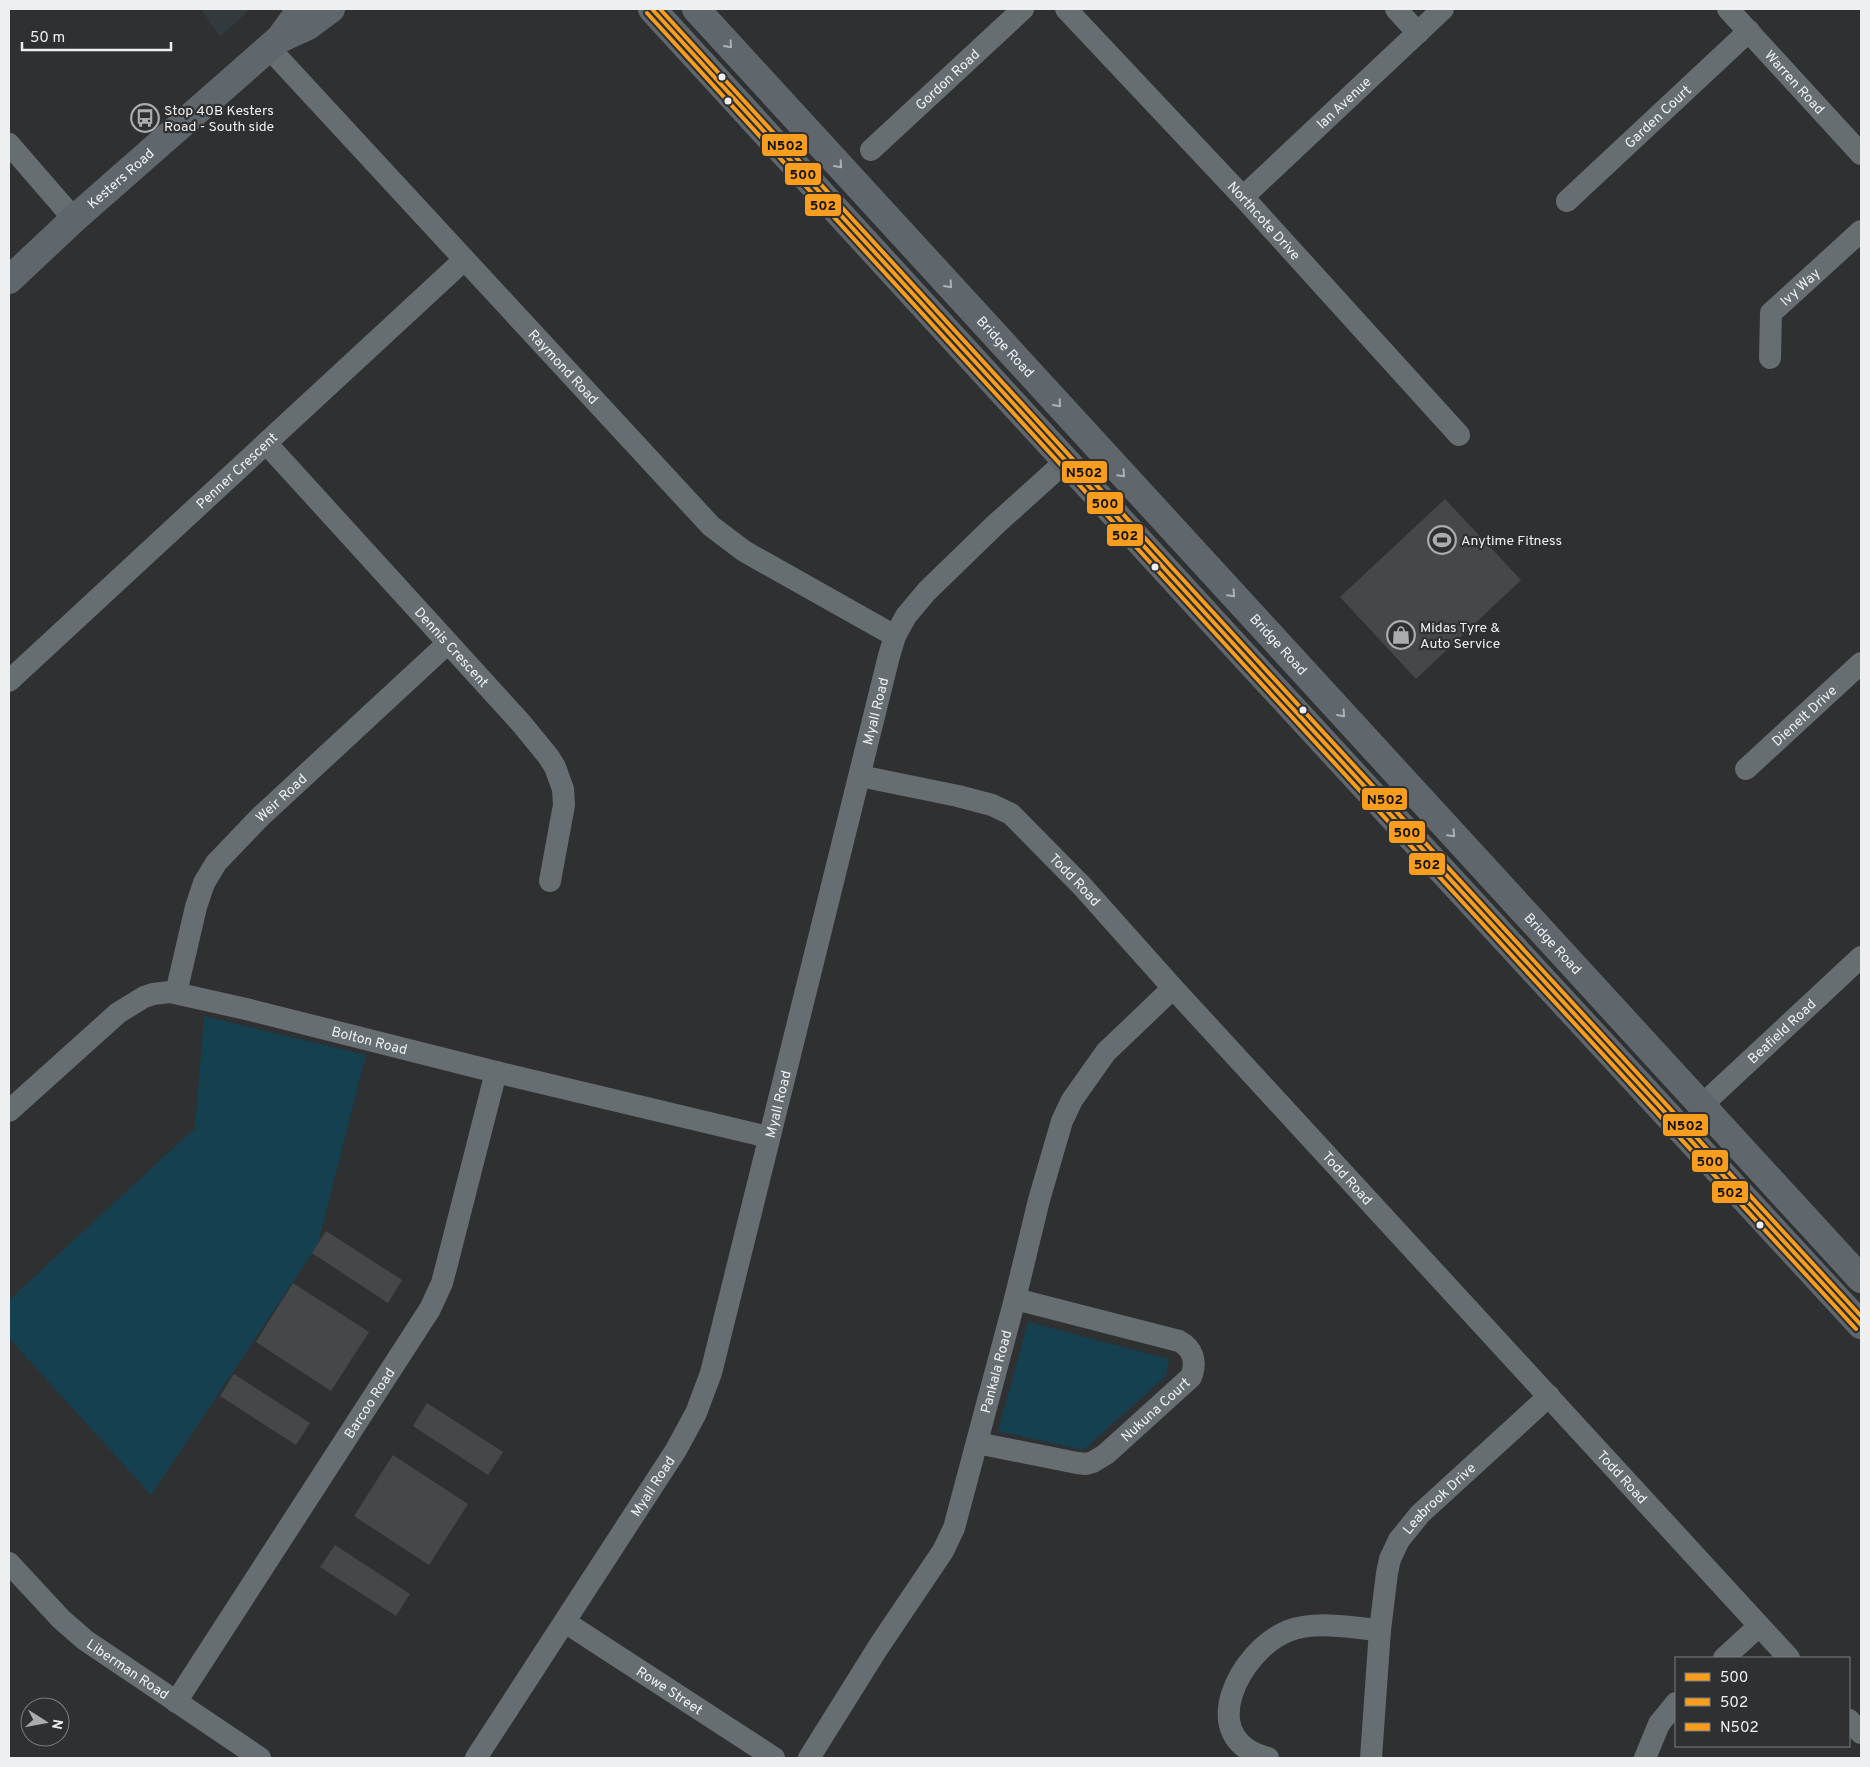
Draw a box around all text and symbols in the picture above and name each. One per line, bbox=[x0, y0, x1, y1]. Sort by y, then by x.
scale bar bbox=[22, 20, 171, 52]
text: 50 m bbox=[30, 29, 65, 48]
one-way arrow bbox=[723, 39, 732, 48]
street label: Gordon Road bbox=[913, 46, 984, 114]
street label: Warren Road bbox=[1760, 47, 1827, 118]
unlabelled marker bbox=[717, 72, 727, 82]
street label: Ian Avenue bbox=[1314, 74, 1375, 133]
street label: Garden Court bbox=[1622, 82, 1695, 153]
unlabelled marker bbox=[723, 96, 733, 106]
bus stop icon: Stop 40B Kesters Road - South side bbox=[130, 103, 160, 133]
place label: Stop 40B Kesters Road - South side bbox=[164, 103, 274, 136]
line badge: N502 bbox=[761, 133, 808, 157]
text: N502 bbox=[767, 138, 803, 155]
street label: Kesters Road bbox=[85, 145, 158, 213]
one-way arrow bbox=[833, 159, 842, 168]
line badge: 500 bbox=[784, 162, 822, 186]
text: 500 bbox=[790, 167, 817, 184]
street label: Northcote Drive bbox=[1223, 179, 1303, 264]
line badge: 502 bbox=[804, 193, 842, 217]
text: 502 bbox=[810, 198, 836, 215]
street label: Ivy Way bbox=[1777, 265, 1824, 310]
one-way arrow bbox=[943, 279, 952, 288]
street label: Bridge Road bbox=[972, 313, 1037, 382]
street label: Raymond Road bbox=[524, 327, 601, 409]
one-way arrow bbox=[1052, 399, 1061, 408]
street label: Penner Crescent bbox=[193, 430, 282, 513]
line badge: N502 bbox=[1061, 460, 1108, 484]
text: N502 bbox=[1066, 465, 1102, 482]
one-way arrow bbox=[1116, 469, 1125, 478]
line badge: 500 bbox=[1086, 491, 1124, 515]
text: 500 bbox=[1092, 496, 1119, 513]
line badge: 502 bbox=[1106, 523, 1144, 547]
sports icon: Anytime Fitness bbox=[1427, 525, 1457, 555]
text: 502 bbox=[1112, 528, 1138, 545]
place label: Anytime Fitness bbox=[1461, 533, 1562, 550]
unlabelled marker bbox=[1150, 562, 1160, 572]
one-way arrow bbox=[1226, 589, 1235, 598]
street label: Dennis Crescent bbox=[410, 605, 491, 692]
street label: Bridge Road bbox=[1245, 611, 1310, 679]
shop icon: Midas Tyre & Auto Service bbox=[1386, 620, 1416, 650]
place label: Midas Tyre & Auto Service bbox=[1420, 620, 1500, 653]
street label: Myall Road bbox=[860, 676, 893, 747]
street label: Dienelt Drive bbox=[1769, 683, 1841, 751]
unlabelled marker bbox=[1298, 705, 1308, 715]
one-way arrow bbox=[1336, 708, 1345, 717]
street label: Weir Road bbox=[253, 771, 311, 827]
line badge: N502 bbox=[1361, 787, 1408, 811]
text: N502 bbox=[1367, 792, 1403, 809]
line badge: 500 bbox=[1388, 820, 1426, 844]
text: 500 bbox=[1394, 825, 1421, 842]
one-way arrow bbox=[1446, 828, 1455, 837]
street label: Todd Road bbox=[1045, 851, 1103, 910]
line badge: 502 bbox=[1408, 852, 1446, 876]
text: 502 bbox=[1414, 857, 1440, 874]
street label: Bridge Road bbox=[1520, 910, 1584, 979]
street label: Beafield Road bbox=[1745, 996, 1820, 1068]
street label: Bolton Road bbox=[330, 1024, 409, 1059]
street label: Myall Road bbox=[763, 1069, 796, 1140]
line badge: N502 bbox=[1662, 1113, 1709, 1137]
text: N502 bbox=[1667, 1118, 1703, 1135]
street label: Todd Road bbox=[1318, 1149, 1375, 1209]
line badge: 500 bbox=[1691, 1149, 1729, 1173]
text: 500 bbox=[1697, 1154, 1724, 1171]
line badge: 502 bbox=[1711, 1180, 1749, 1204]
text: 502 bbox=[1717, 1185, 1743, 1202]
unlabelled marker bbox=[1755, 1220, 1765, 1230]
street label: Pankala Road bbox=[978, 1329, 1016, 1415]
street label: Barcoo Road bbox=[341, 1365, 400, 1442]
street label: Nukuna Court bbox=[1118, 1375, 1194, 1446]
street label: Todd Road bbox=[1593, 1448, 1650, 1508]
street label: Myall Road bbox=[628, 1454, 680, 1521]
street label: Leabrook Drive bbox=[1400, 1460, 1480, 1538]
street label: Liberman Road bbox=[83, 1636, 171, 1704]
legend bbox=[1675, 1657, 1850, 1747]
street label: Rowe Street bbox=[632, 1664, 705, 1719]
text: 500 bbox=[1720, 1669, 1748, 1688]
text: 502 bbox=[1720, 1694, 1748, 1713]
north arrow bbox=[20, 1697, 70, 1747]
text: N bbox=[47, 1718, 66, 1731]
text: N502 bbox=[1720, 1719, 1759, 1738]

